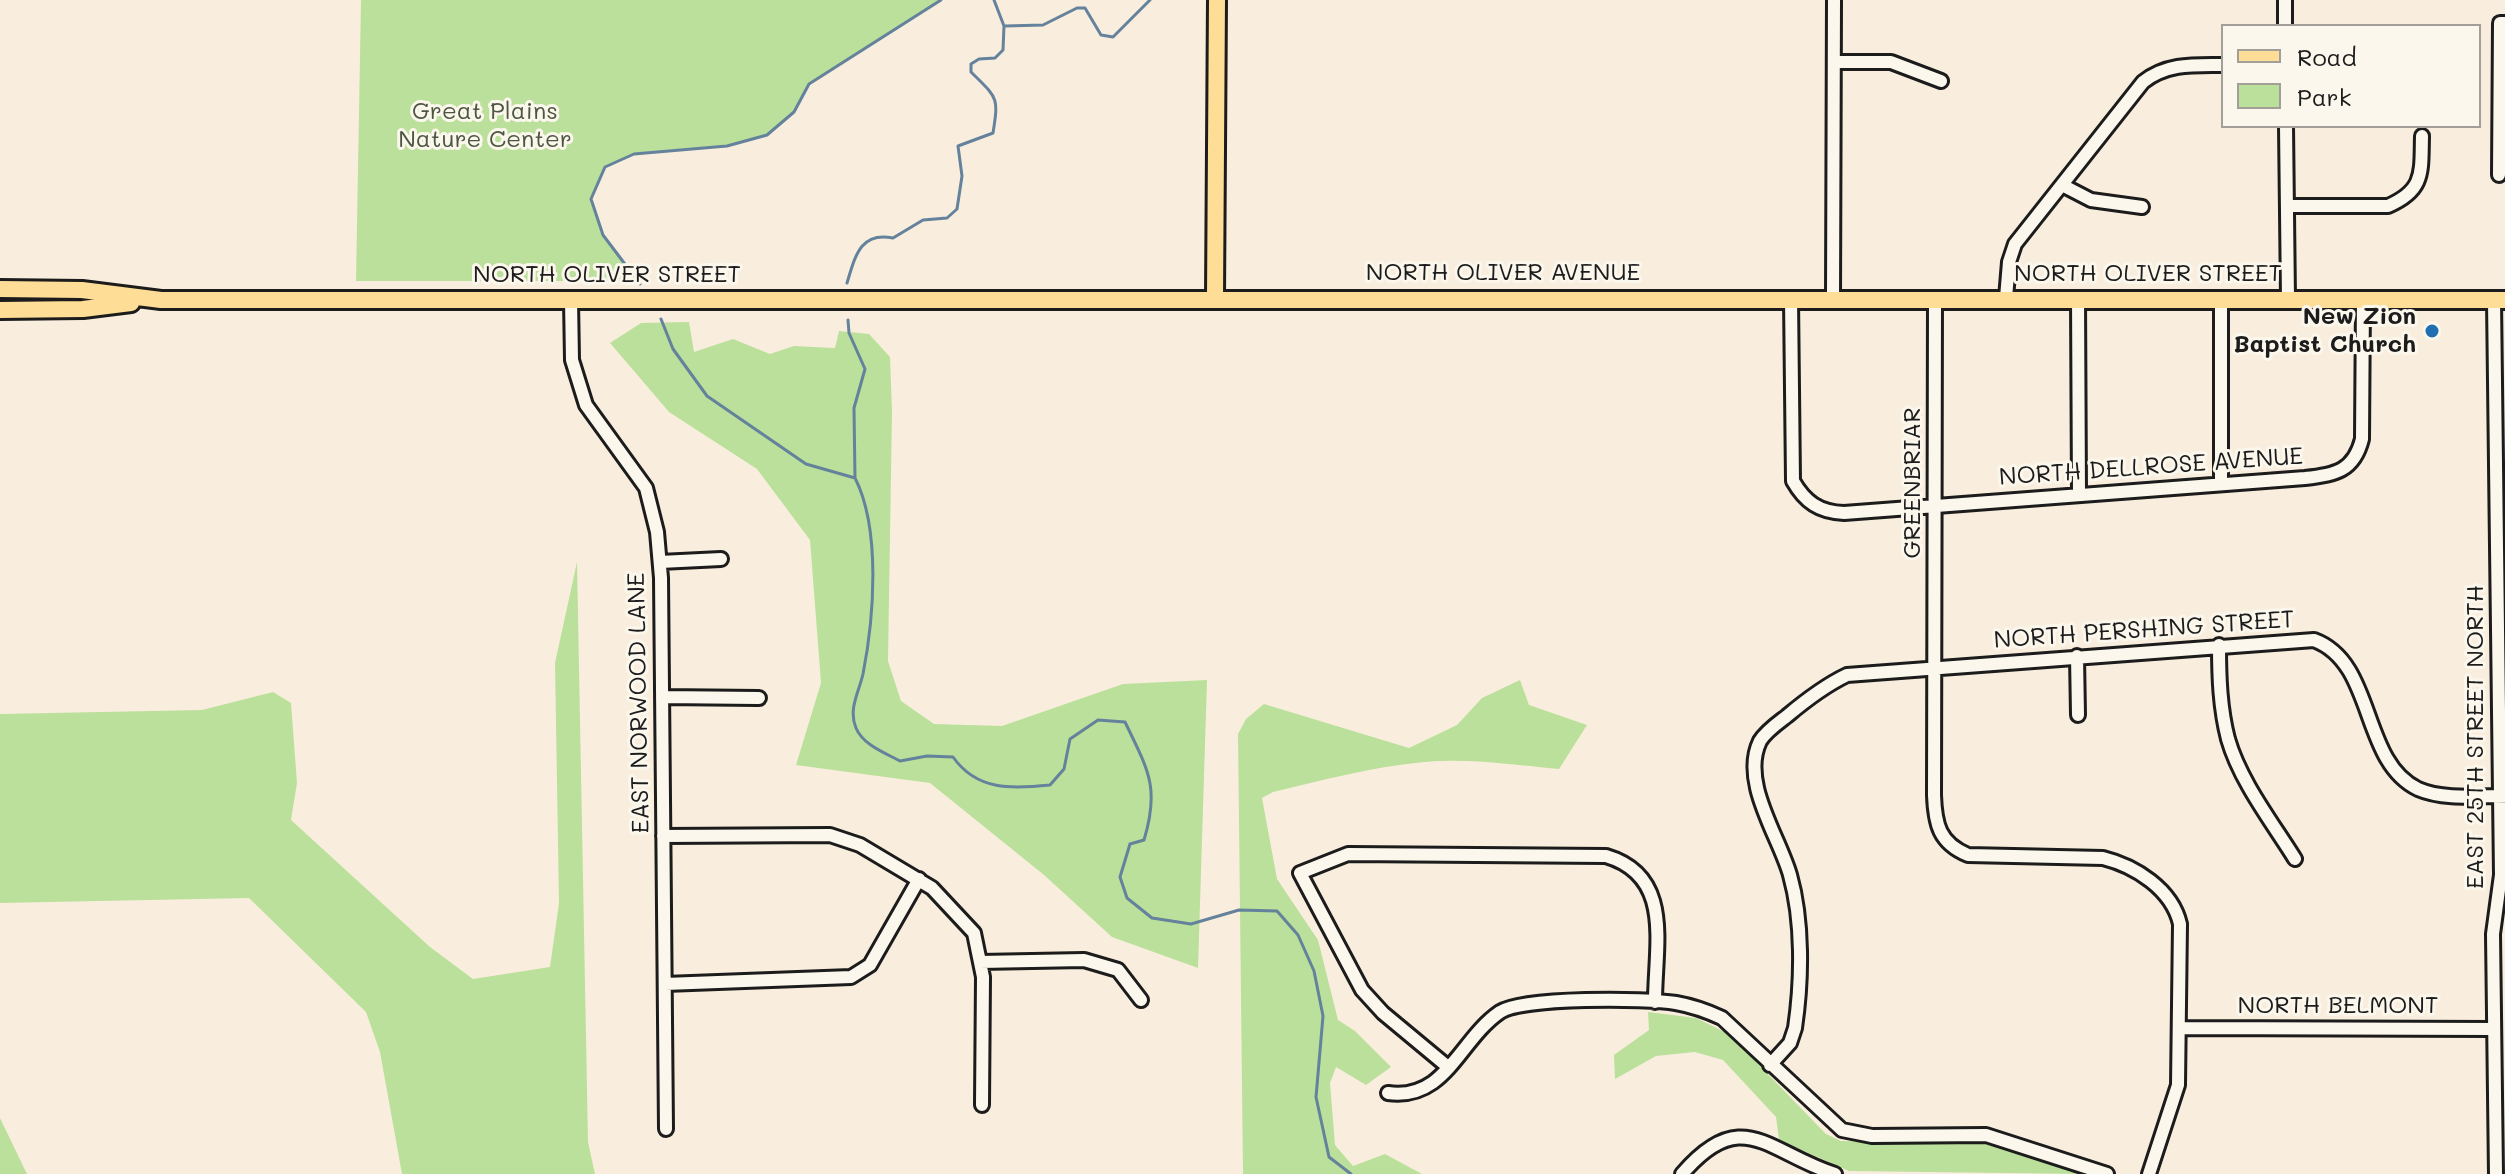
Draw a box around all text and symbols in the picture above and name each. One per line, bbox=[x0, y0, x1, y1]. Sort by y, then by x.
legend bbox=[2221, 24, 2481, 128]
text: Road bbox=[2297, 41, 2357, 72]
text: Park bbox=[2297, 81, 2351, 112]
park label: Great Plains Nature Center bbox=[398, 98, 572, 154]
street label: NORTH OLIVER AVENUE bbox=[1366, 259, 1640, 287]
street label: NORTH OLIVER STREET bbox=[2014, 260, 2282, 288]
street label: NORTH OLIVER STREET bbox=[473, 261, 741, 289]
place label: New Zion Baptist Church bbox=[2234, 303, 2416, 359]
marker: New Zion Baptist Church bbox=[2423, 322, 2441, 340]
street label: GREENBRIAR bbox=[1899, 407, 1927, 559]
street label: NORTH DELLROSE AVENUE bbox=[1998, 442, 2304, 492]
street label: EAST NORWOOD LANE bbox=[622, 572, 656, 834]
street label: EAST 25TH STREET NORTH bbox=[2462, 585, 2490, 889]
street label: NORTH PERSHING STREET bbox=[1993, 605, 2295, 655]
street label: NORTH BELMONT bbox=[2238, 992, 2438, 1020]

